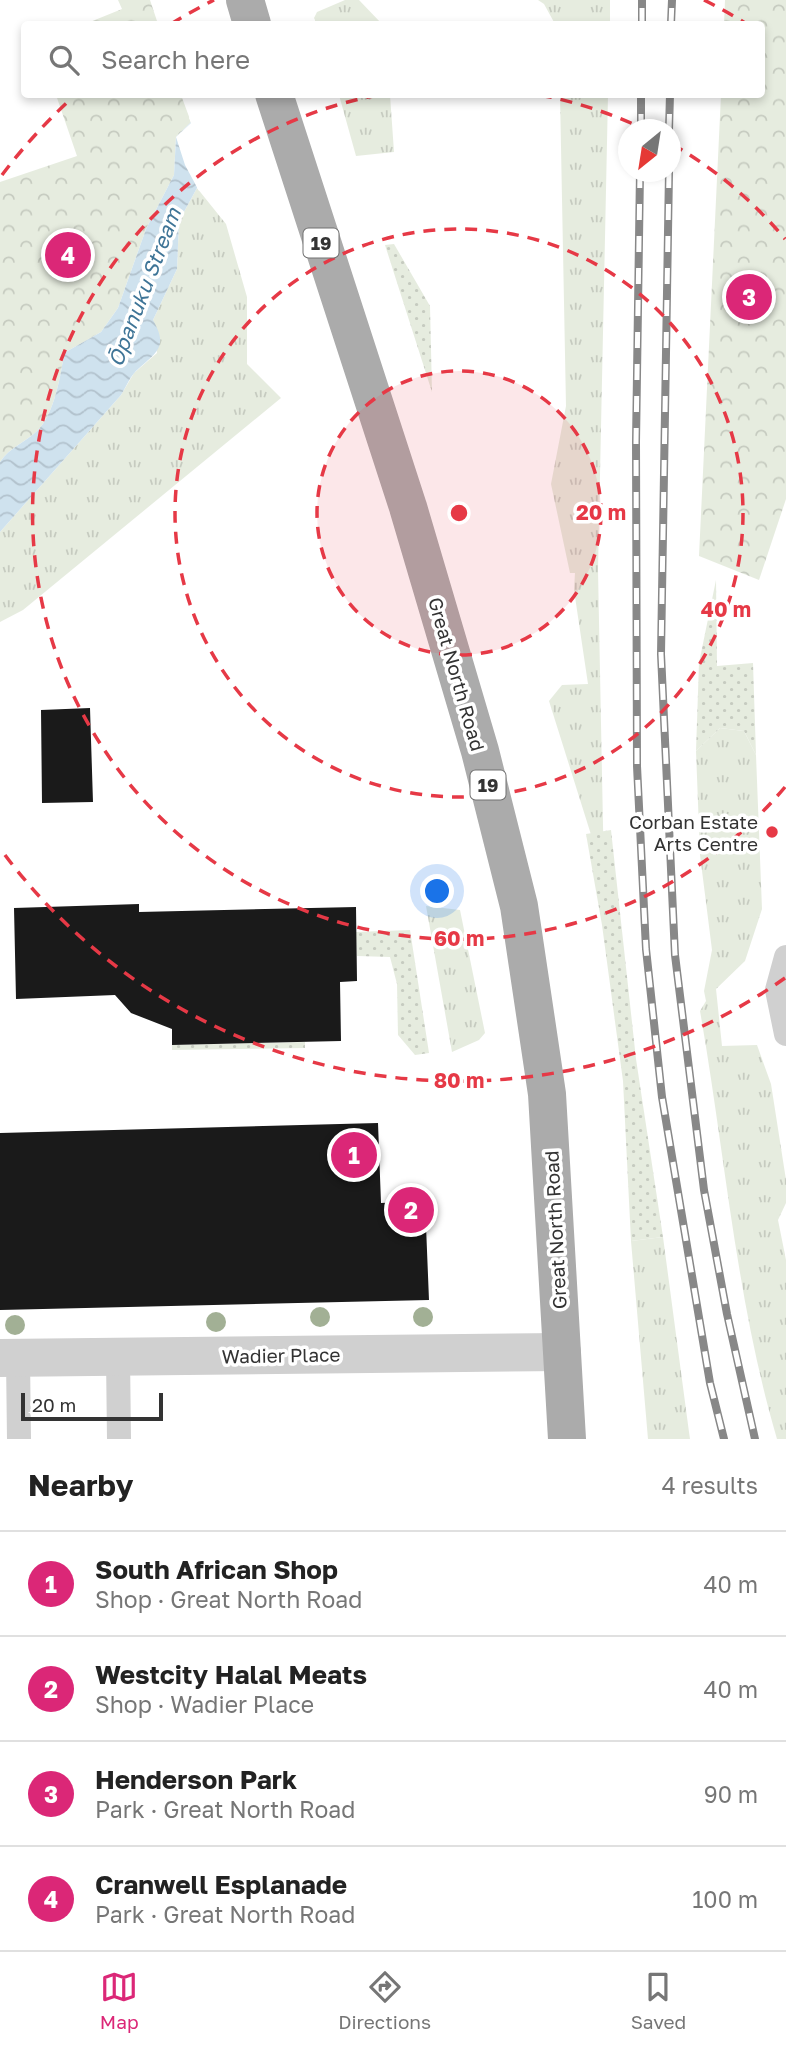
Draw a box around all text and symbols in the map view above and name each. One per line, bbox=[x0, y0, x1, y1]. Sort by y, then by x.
search box bbox=[21, 21, 765, 98]
icon: search bbox=[45, 41, 83, 79]
text: Search here bbox=[101, 44, 250, 75]
north arrow bbox=[618, 119, 681, 182]
water label: Ōpanuku Stream bbox=[102, 203, 187, 370]
pin: 4 bbox=[45, 229, 91, 281]
road number: 19 bbox=[304, 229, 338, 258]
pin: 3 bbox=[726, 271, 772, 323]
text: 20 m bbox=[576, 499, 626, 525]
centre of rings bbox=[447, 501, 471, 525]
street label: Great North Road bbox=[424, 595, 490, 753]
text: 40 m bbox=[701, 596, 751, 622]
road number: 19 bbox=[470, 770, 505, 800]
place label: Corban Estate Arts Centre bbox=[629, 810, 758, 855]
marker: Corban Estate Arts Centre bbox=[764, 824, 780, 840]
your location bbox=[420, 874, 454, 908]
text: 60 m bbox=[434, 925, 484, 951]
text: 80 m bbox=[434, 1067, 484, 1093]
pin: 1 bbox=[331, 1129, 377, 1181]
street label: Great North Road bbox=[539, 1150, 571, 1310]
pin: 2 bbox=[388, 1184, 434, 1236]
street label: Wadier Place bbox=[221, 1342, 341, 1368]
scale bar bbox=[21, 1390, 163, 1422]
text: 20 m bbox=[32, 1393, 76, 1416]
text: Nearby bbox=[28, 1467, 133, 1503]
text: 4 results bbox=[662, 1471, 758, 1499]
text: South African Shop bbox=[95, 1554, 338, 1585]
text: 1 bbox=[45, 1570, 57, 1598]
text: 40 m bbox=[704, 1570, 758, 1598]
text: Shop · Great North Road bbox=[95, 1585, 362, 1613]
text: Westcity Halal Meats bbox=[95, 1659, 367, 1690]
text: 2 bbox=[44, 1675, 58, 1703]
text: 40 m bbox=[704, 1675, 758, 1703]
text: Shop · Wadier Place bbox=[95, 1690, 314, 1718]
text: Henderson Park bbox=[95, 1764, 297, 1795]
text: 3 bbox=[44, 1780, 58, 1808]
text: 90 m bbox=[704, 1780, 758, 1808]
text: Park · Great North Road bbox=[95, 1795, 355, 1823]
text: Cranwell Esplanade bbox=[95, 1869, 347, 1900]
text: 4 bbox=[44, 1885, 58, 1913]
text: 100 m bbox=[692, 1885, 758, 1913]
text: Park · Great North Road bbox=[95, 1900, 355, 1928]
tab: Map bbox=[100, 1968, 139, 2033]
tab: Directions bbox=[338, 1968, 431, 2033]
tab: Saved bbox=[631, 1968, 686, 2033]

